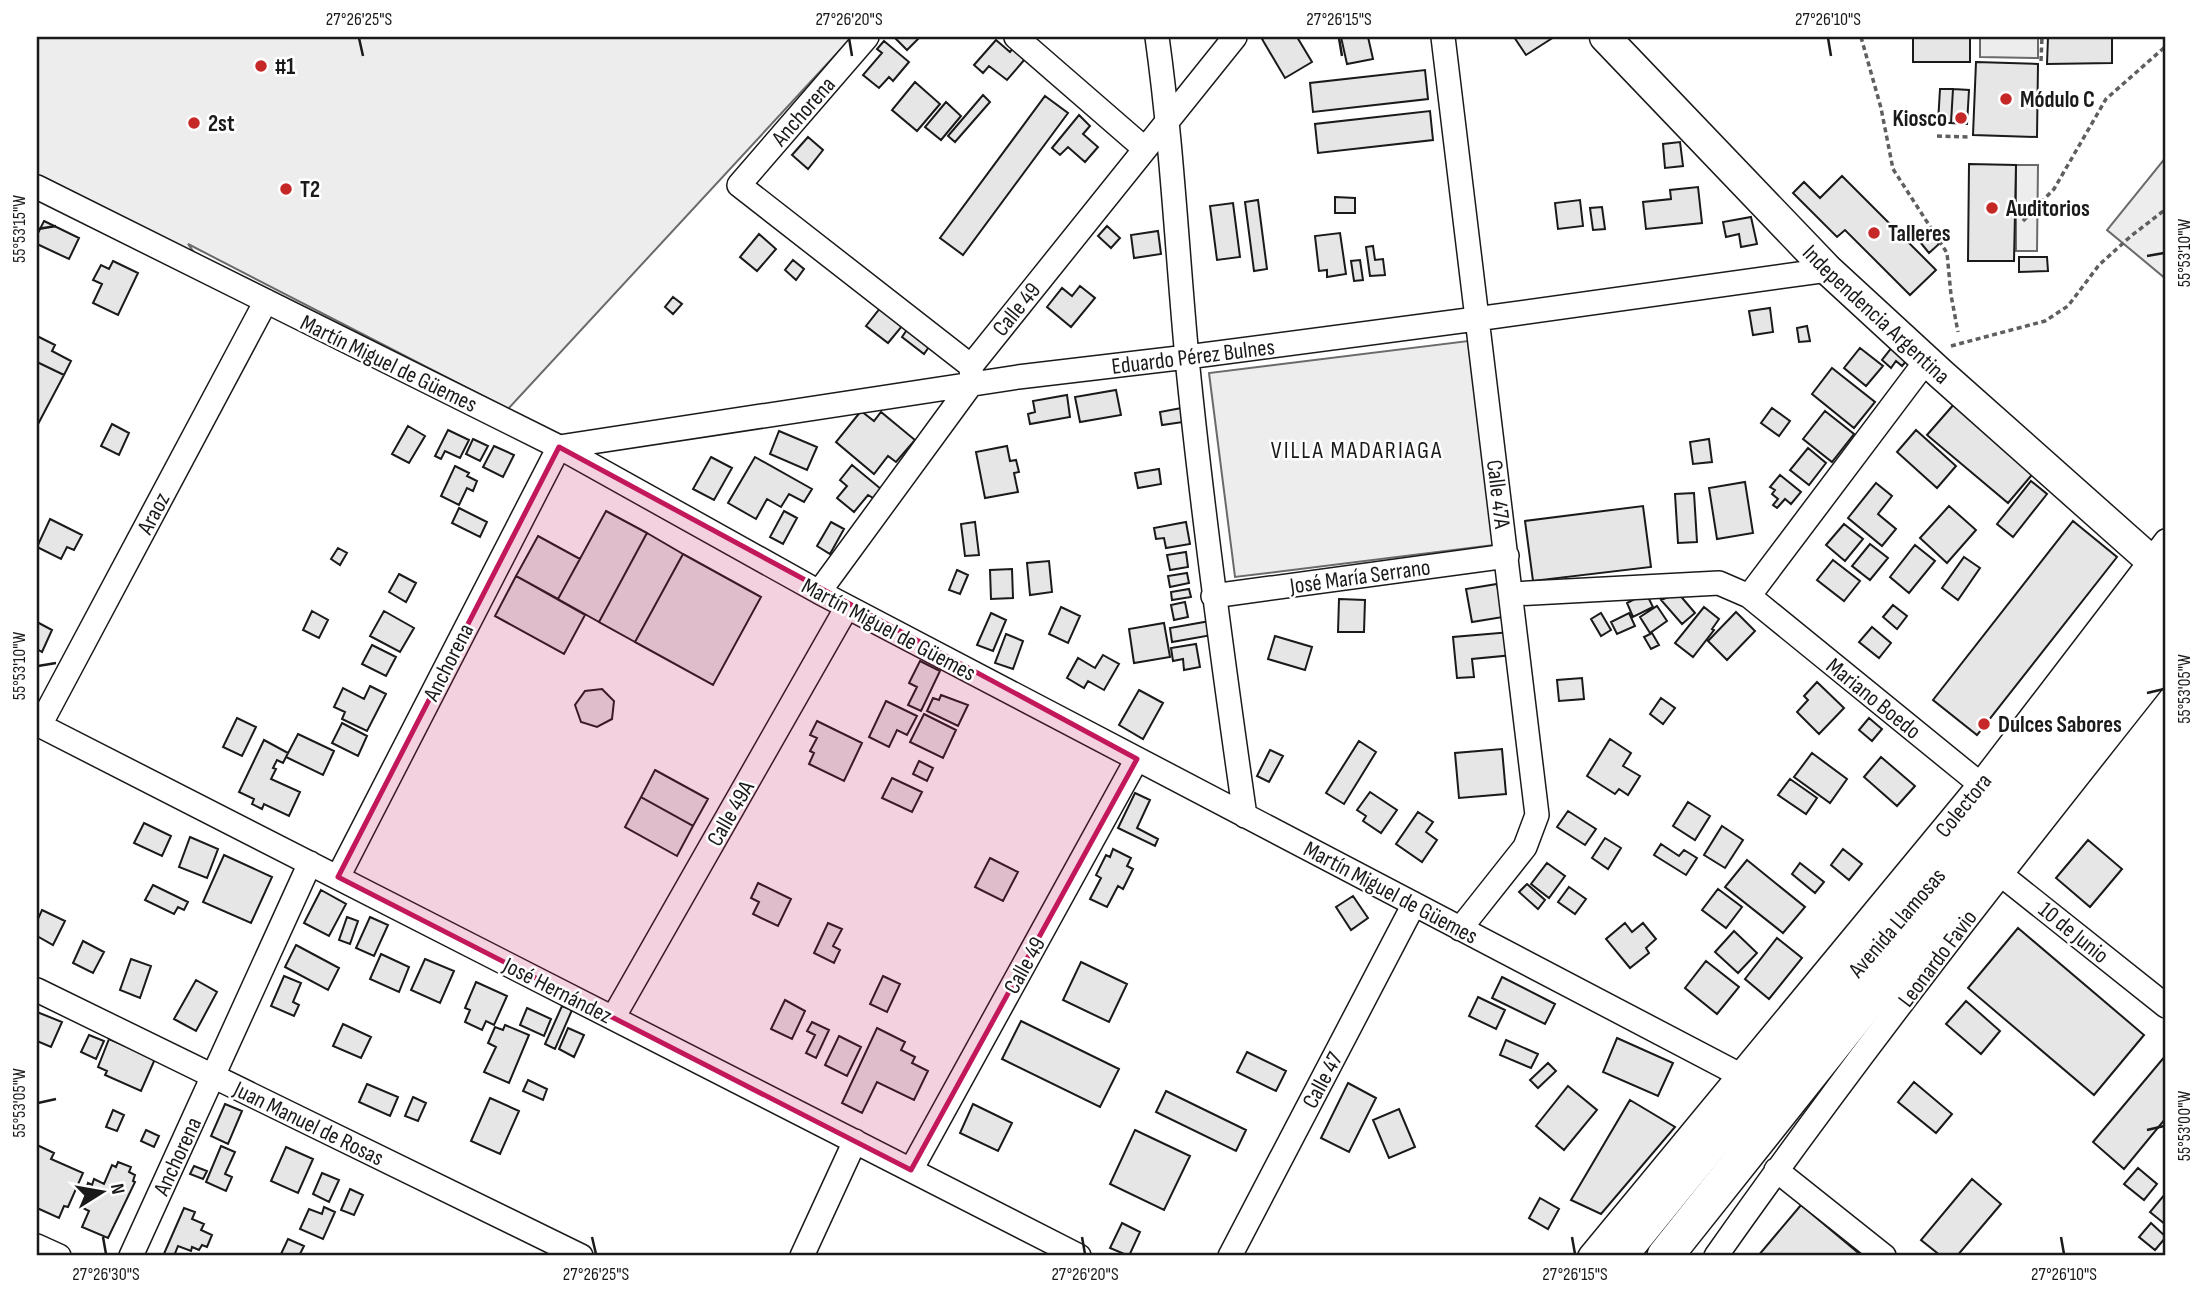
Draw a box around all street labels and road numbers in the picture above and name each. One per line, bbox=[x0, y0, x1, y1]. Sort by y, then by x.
street label: Anchorena bbox=[765, 71, 842, 153]
street label: Independencia Argentina bbox=[1796, 239, 1955, 390]
street label: Calle 49 bbox=[987, 277, 1047, 342]
street label: Martín Miguel de Güemes bbox=[296, 309, 482, 419]
street label: Eduardo Pérez Bulnes bbox=[1110, 333, 1276, 381]
street label: Calle 47A bbox=[1480, 458, 1516, 530]
street label: Araoz bbox=[131, 488, 176, 540]
street label: José María Serrano bbox=[1287, 553, 1432, 601]
street label: Martín Miguel de Güemes bbox=[797, 572, 980, 688]
street label: Anchorena bbox=[417, 619, 480, 707]
street label: Mariano Boedo bbox=[1820, 652, 1926, 745]
street label: Colectora bbox=[1929, 768, 1998, 843]
street label: Calle 49A bbox=[701, 776, 761, 851]
street label: Martín Miguel de Güemes bbox=[1299, 835, 1482, 951]
street label: Avenida Llamosas bbox=[1842, 863, 1952, 984]
street label: 10 de Junio bbox=[2033, 896, 2114, 970]
street label: Leonardo Favio bbox=[1892, 904, 1983, 1013]
street label: Calle 49 bbox=[998, 932, 1052, 999]
street label: José Hernández bbox=[497, 951, 617, 1030]
street label: Calle 47 bbox=[1296, 1048, 1349, 1113]
street label: Juan Manuel de Rosas bbox=[228, 1075, 388, 1172]
street label: Anchorena bbox=[147, 1113, 208, 1201]

